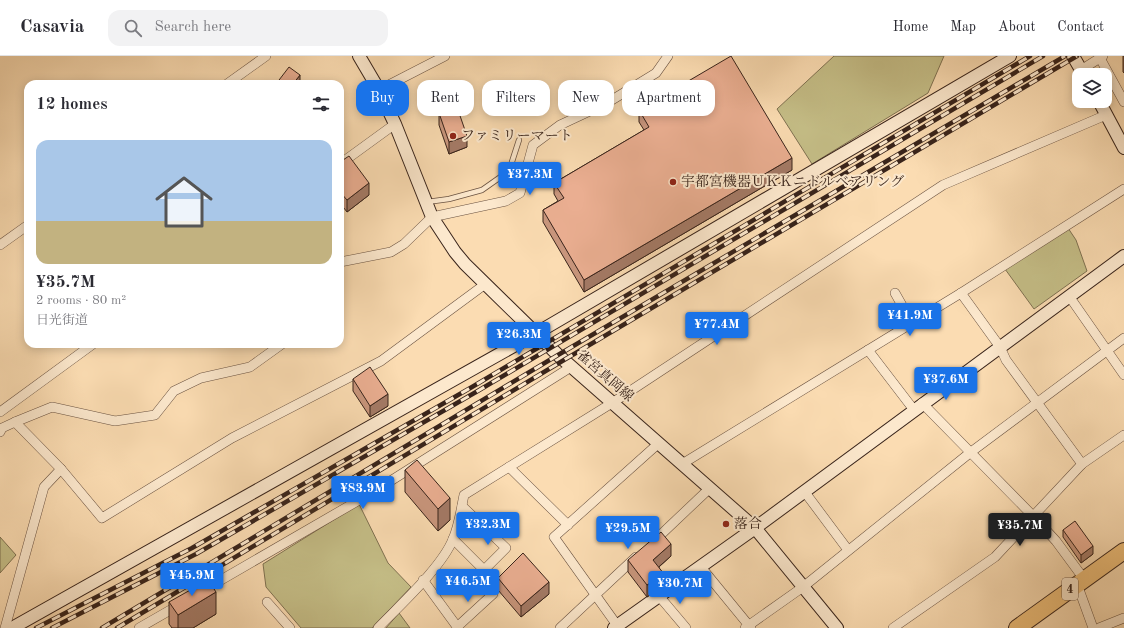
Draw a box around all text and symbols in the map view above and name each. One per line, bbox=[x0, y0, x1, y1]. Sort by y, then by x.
search box bbox=[108, 10, 388, 46]
icon: search bbox=[122, 17, 144, 39]
text: Casavia bbox=[20, 18, 84, 37]
text: Search here bbox=[154, 20, 231, 35]
text: Home bbox=[893, 20, 928, 34]
text: Map bbox=[950, 20, 976, 34]
text: About bbox=[998, 20, 1035, 34]
text: Contact bbox=[1057, 20, 1104, 34]
map controls bbox=[1072, 68, 1112, 108]
button: layers bbox=[1072, 68, 1112, 108]
chip: Buy bbox=[356, 80, 409, 116]
chip: Rent bbox=[417, 80, 474, 116]
chip: Filters bbox=[482, 80, 550, 116]
chip: New bbox=[558, 80, 614, 116]
chip: Apartment bbox=[622, 80, 715, 116]
icon: filters bbox=[310, 93, 332, 115]
text: 12 homes bbox=[36, 96, 108, 113]
place label: ファミリーマート bbox=[461, 129, 573, 143]
marker: ファミリーマート bbox=[448, 131, 458, 141]
pin: ¥37.3M bbox=[497, 162, 563, 196]
icon: home bbox=[148, 166, 220, 238]
text: ¥37.3M bbox=[507, 168, 553, 181]
place label: 宇都宮機器ＵＫＫニドルベアリング bbox=[681, 174, 904, 189]
marker: 宇都宮機器ＵＫＫニドルベアリング bbox=[668, 177, 678, 187]
text: ¥35.7M bbox=[36, 274, 95, 291]
text: 2 rooms · 80 m² bbox=[36, 294, 126, 307]
pin: ¥41.9M bbox=[877, 303, 943, 337]
text: ¥41.9M bbox=[887, 309, 933, 322]
pin: ¥77.4M bbox=[684, 312, 750, 346]
text: 日光街道 bbox=[36, 314, 88, 327]
text: ¥77.4M bbox=[694, 318, 740, 331]
pin: ¥26.3M bbox=[486, 322, 552, 356]
text: ¥26.3M bbox=[496, 328, 542, 341]
street label: 雀宮真岡線 bbox=[574, 347, 637, 404]
pin: ¥37.6M bbox=[913, 367, 979, 401]
text: ¥37.6M bbox=[923, 373, 969, 386]
pin: ¥83.9M bbox=[330, 476, 396, 510]
text: ¥83.9M bbox=[340, 482, 386, 495]
pin: ¥32.3M bbox=[455, 512, 521, 546]
pin: ¥35.7M bbox=[987, 513, 1053, 547]
pin: ¥29.5M bbox=[595, 516, 661, 550]
place label: 落合 bbox=[734, 516, 762, 531]
text: ¥32.3M bbox=[465, 518, 511, 531]
marker: 落合 bbox=[721, 519, 731, 529]
text: ¥35.7M bbox=[997, 519, 1043, 532]
text: ¥29.5M bbox=[605, 522, 651, 535]
pin: ¥45.9M bbox=[159, 563, 225, 597]
text: ¥45.9M bbox=[169, 569, 215, 582]
pin: ¥46.5M bbox=[435, 569, 501, 603]
pin: ¥30.7M bbox=[647, 571, 713, 605]
text: ¥46.5M bbox=[445, 575, 491, 588]
text: ¥30.7M bbox=[657, 577, 703, 590]
road number: 4 bbox=[1062, 578, 1078, 600]

